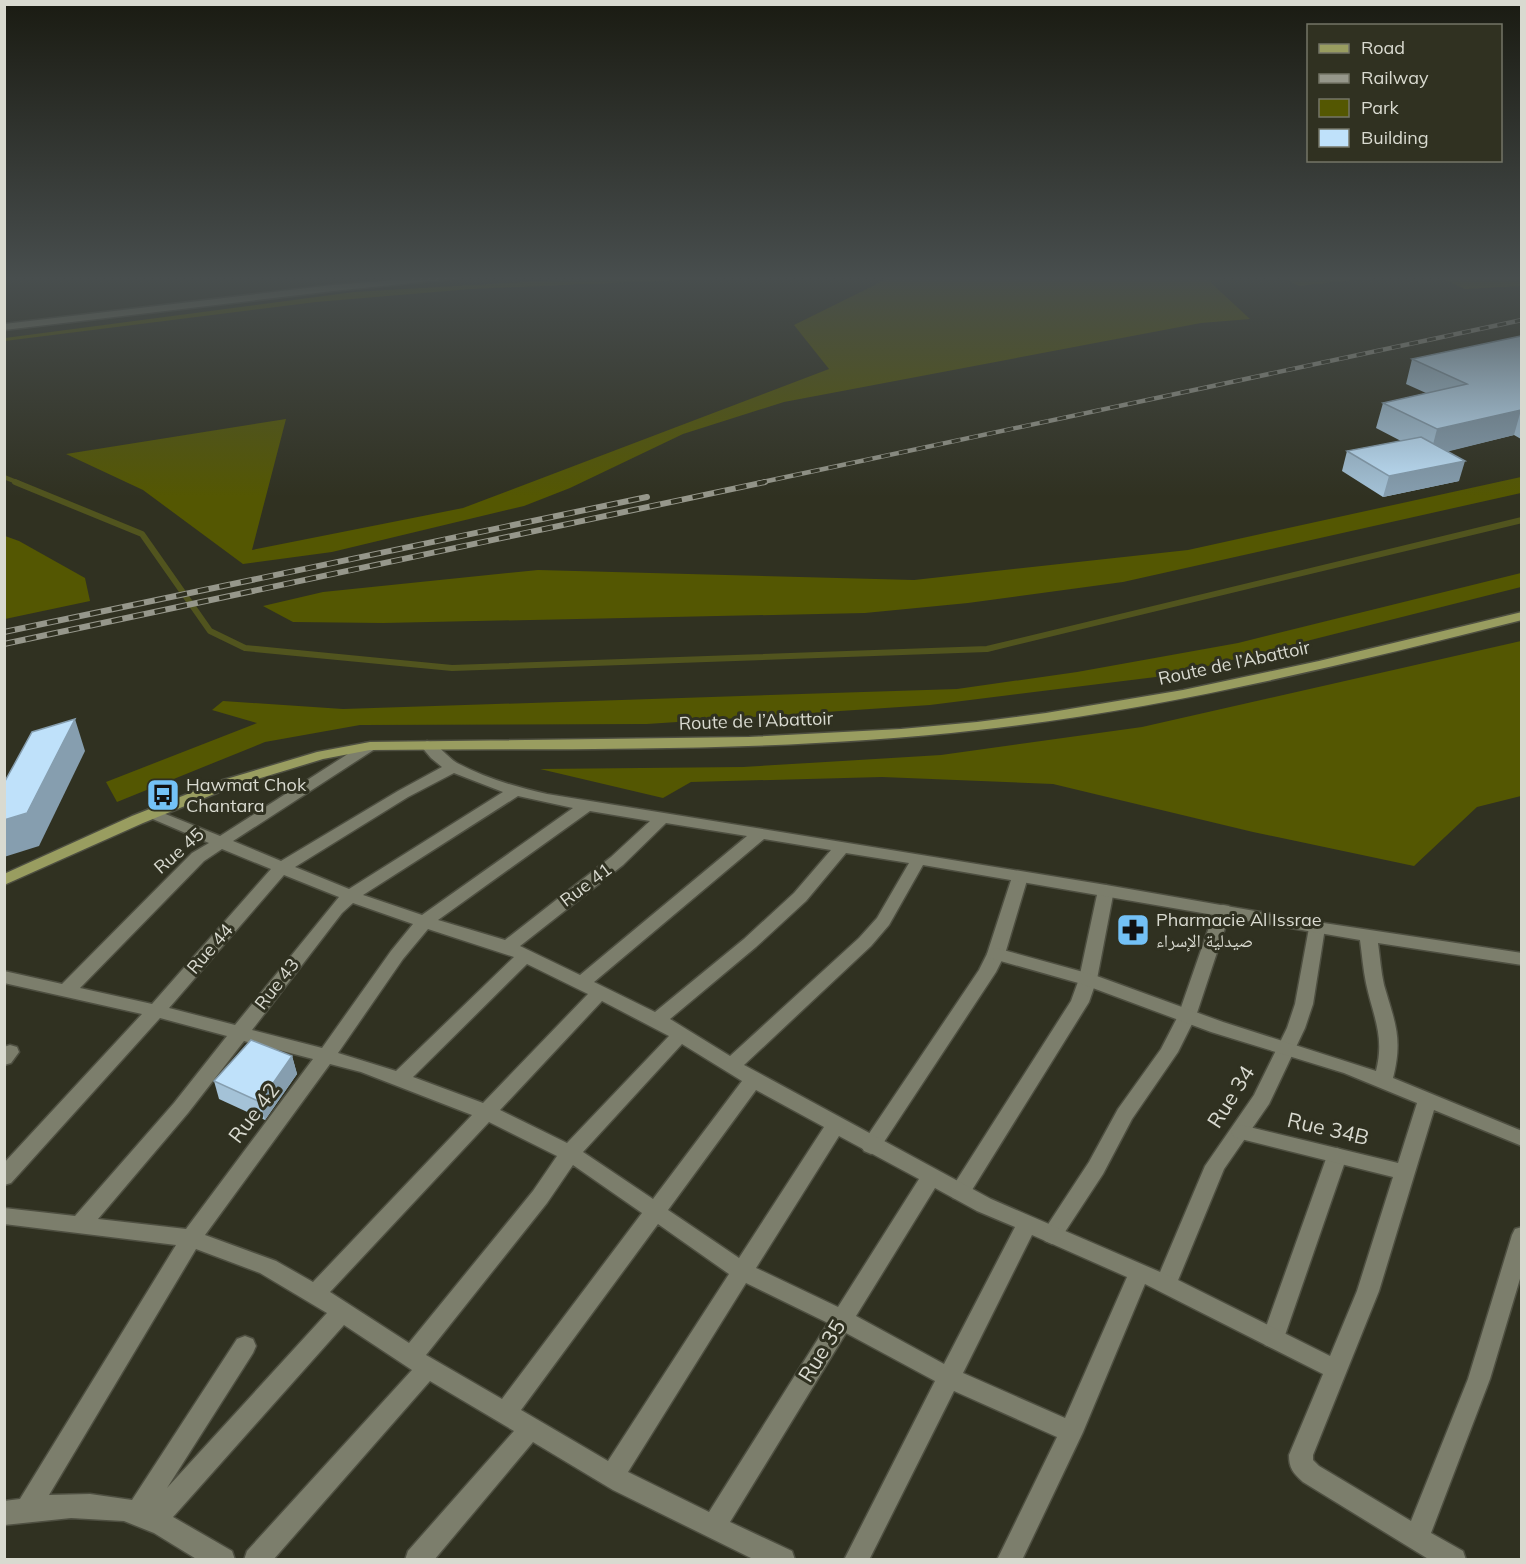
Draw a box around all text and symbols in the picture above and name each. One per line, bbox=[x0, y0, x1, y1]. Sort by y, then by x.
legend bbox=[1307, 24, 1502, 162]
text: Road bbox=[1361, 36, 1405, 59]
text: Railway bbox=[1361, 66, 1429, 89]
text: Park bbox=[1361, 96, 1400, 119]
text: Building bbox=[1361, 126, 1429, 149]
street label: Route de l’Abattoir bbox=[1156, 635, 1312, 690]
street label: Route de l’Abattoir bbox=[678, 706, 834, 735]
place label: Hawmat Chok Chantara bbox=[186, 773, 307, 817]
bus stop icon: Hawmat Chok Chantara bbox=[145, 777, 181, 813]
street label: Rue 45 bbox=[149, 822, 209, 879]
street label: Rue 41 bbox=[555, 858, 616, 912]
place label: Pharmacie Al Issrae صيدلية الإسراء bbox=[1156, 908, 1322, 952]
pharmacy icon: Pharmacie Al Issrae صيدلية الإسراء bbox=[1115, 912, 1151, 948]
street label: Rue 44 bbox=[182, 919, 238, 978]
street label: Rue 43 bbox=[249, 953, 304, 1014]
street label: Rue 34 bbox=[1201, 1060, 1260, 1133]
street label: Rue 42 bbox=[222, 1077, 284, 1148]
street label: Rue 34B bbox=[1285, 1106, 1372, 1150]
street label: Rue 35 bbox=[792, 1314, 850, 1387]

